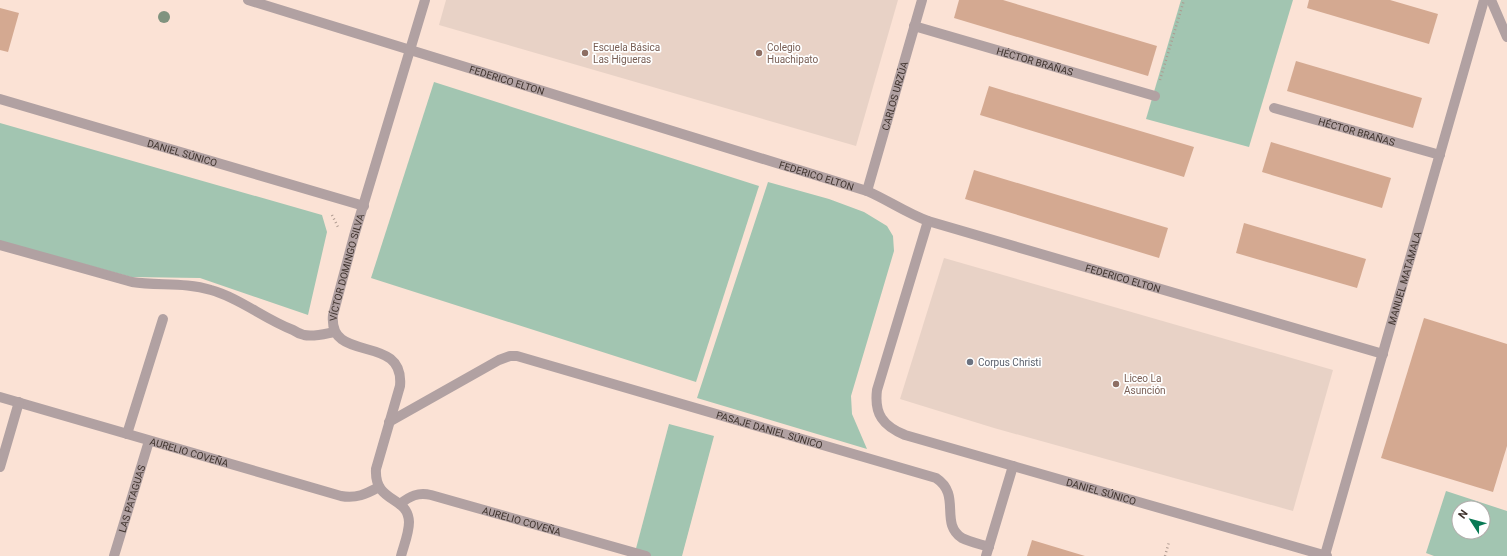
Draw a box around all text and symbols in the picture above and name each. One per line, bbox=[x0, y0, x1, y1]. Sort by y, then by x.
place label: Escuela Básica Las Higueras bbox=[593, 42, 660, 65]
place label: Colegio Huachipato bbox=[767, 42, 818, 65]
street label: HÉCTOR BRAÑAS bbox=[995, 45, 1075, 77]
marker: Escuela Básica Las Higueras bbox=[580, 48, 590, 58]
marker: Colegio Huachipato bbox=[754, 48, 764, 58]
street label: CARLOS URZÚA bbox=[879, 60, 910, 132]
street label: FEDERICO ELTON bbox=[468, 63, 546, 97]
street label: HÉCTOR BRAÑAS bbox=[1317, 115, 1396, 148]
street label: DANIEL SÚNICO bbox=[146, 137, 219, 168]
street label: FEDERICO ELTON bbox=[778, 159, 855, 192]
street label: VÍCTOR DOMINGO SILVA bbox=[327, 212, 366, 321]
street label: MANUEL MATAMALA bbox=[1386, 230, 1423, 326]
street label: FEDERICO ELTON bbox=[1084, 262, 1162, 294]
marker: Corpus Christi bbox=[965, 357, 975, 367]
place label: Corpus Christi bbox=[978, 357, 1041, 368]
place label: Liceo La Asunción bbox=[1124, 373, 1166, 396]
marker: Liceo La Asunción bbox=[1111, 379, 1121, 389]
street label: PASAJE DANIEL SÚNICO bbox=[715, 409, 824, 450]
street label: AURELIO COVEÑA bbox=[149, 435, 230, 469]
street label: LAS PATAGUAS bbox=[116, 464, 147, 534]
street label: DANIEL SÚNICO bbox=[1065, 476, 1138, 507]
north arrow bbox=[1451, 500, 1491, 540]
street label: AURELIO COVEÑA bbox=[481, 504, 563, 537]
text: N bbox=[1456, 507, 1471, 521]

